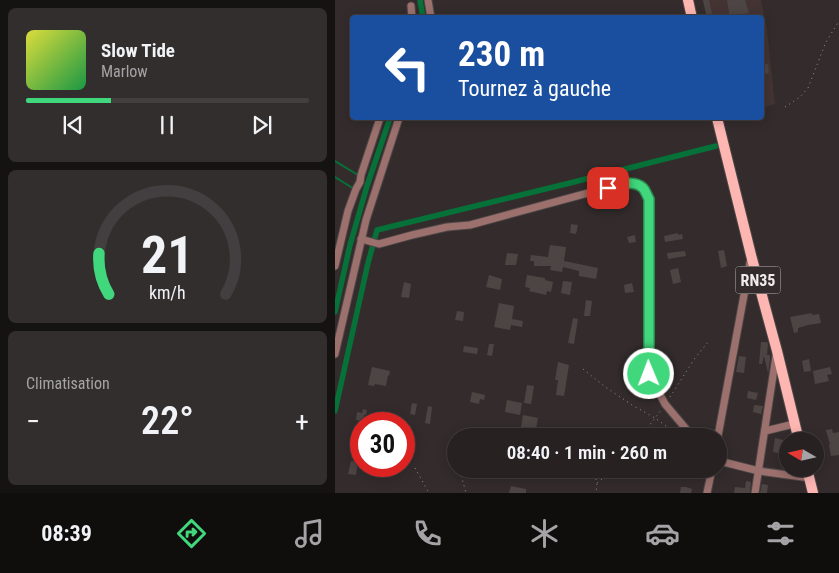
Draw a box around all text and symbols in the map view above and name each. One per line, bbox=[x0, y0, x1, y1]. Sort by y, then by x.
text: 230 m bbox=[458, 34, 545, 75]
icon: left bbox=[375, 35, 440, 100]
text: Slow Tide bbox=[101, 39, 175, 62]
text: Marlow bbox=[101, 62, 148, 81]
text: Tournez à gauche bbox=[458, 76, 611, 101]
icon: previous bbox=[59, 111, 87, 139]
icon: pause bbox=[153, 111, 181, 139]
icon: next bbox=[248, 111, 276, 139]
pin bbox=[587, 167, 629, 209]
icon: arrive bbox=[594, 174, 622, 202]
text: 21 bbox=[141, 225, 194, 286]
road number: RN35 bbox=[735, 266, 781, 294]
text: km/h bbox=[149, 282, 186, 303]
position arrow bbox=[622, 347, 674, 399]
text: Climatisation bbox=[26, 374, 110, 393]
text: 22° bbox=[141, 399, 194, 443]
text: − bbox=[26, 405, 40, 438]
text: + bbox=[295, 405, 309, 438]
speed limit sign: 30 bbox=[350, 412, 415, 477]
north arrow bbox=[779, 432, 824, 478]
map controls bbox=[779, 432, 824, 477]
text: 08:40 · 1 min · 260 m bbox=[507, 441, 667, 464]
icon: directions bbox=[174, 516, 209, 551]
icon: music bbox=[292, 516, 327, 551]
icon: phone bbox=[410, 516, 445, 551]
icon: climate bbox=[527, 516, 562, 551]
icon: car bbox=[645, 516, 680, 551]
icon: filters bbox=[763, 516, 798, 551]
text: 08:39 bbox=[41, 521, 92, 546]

